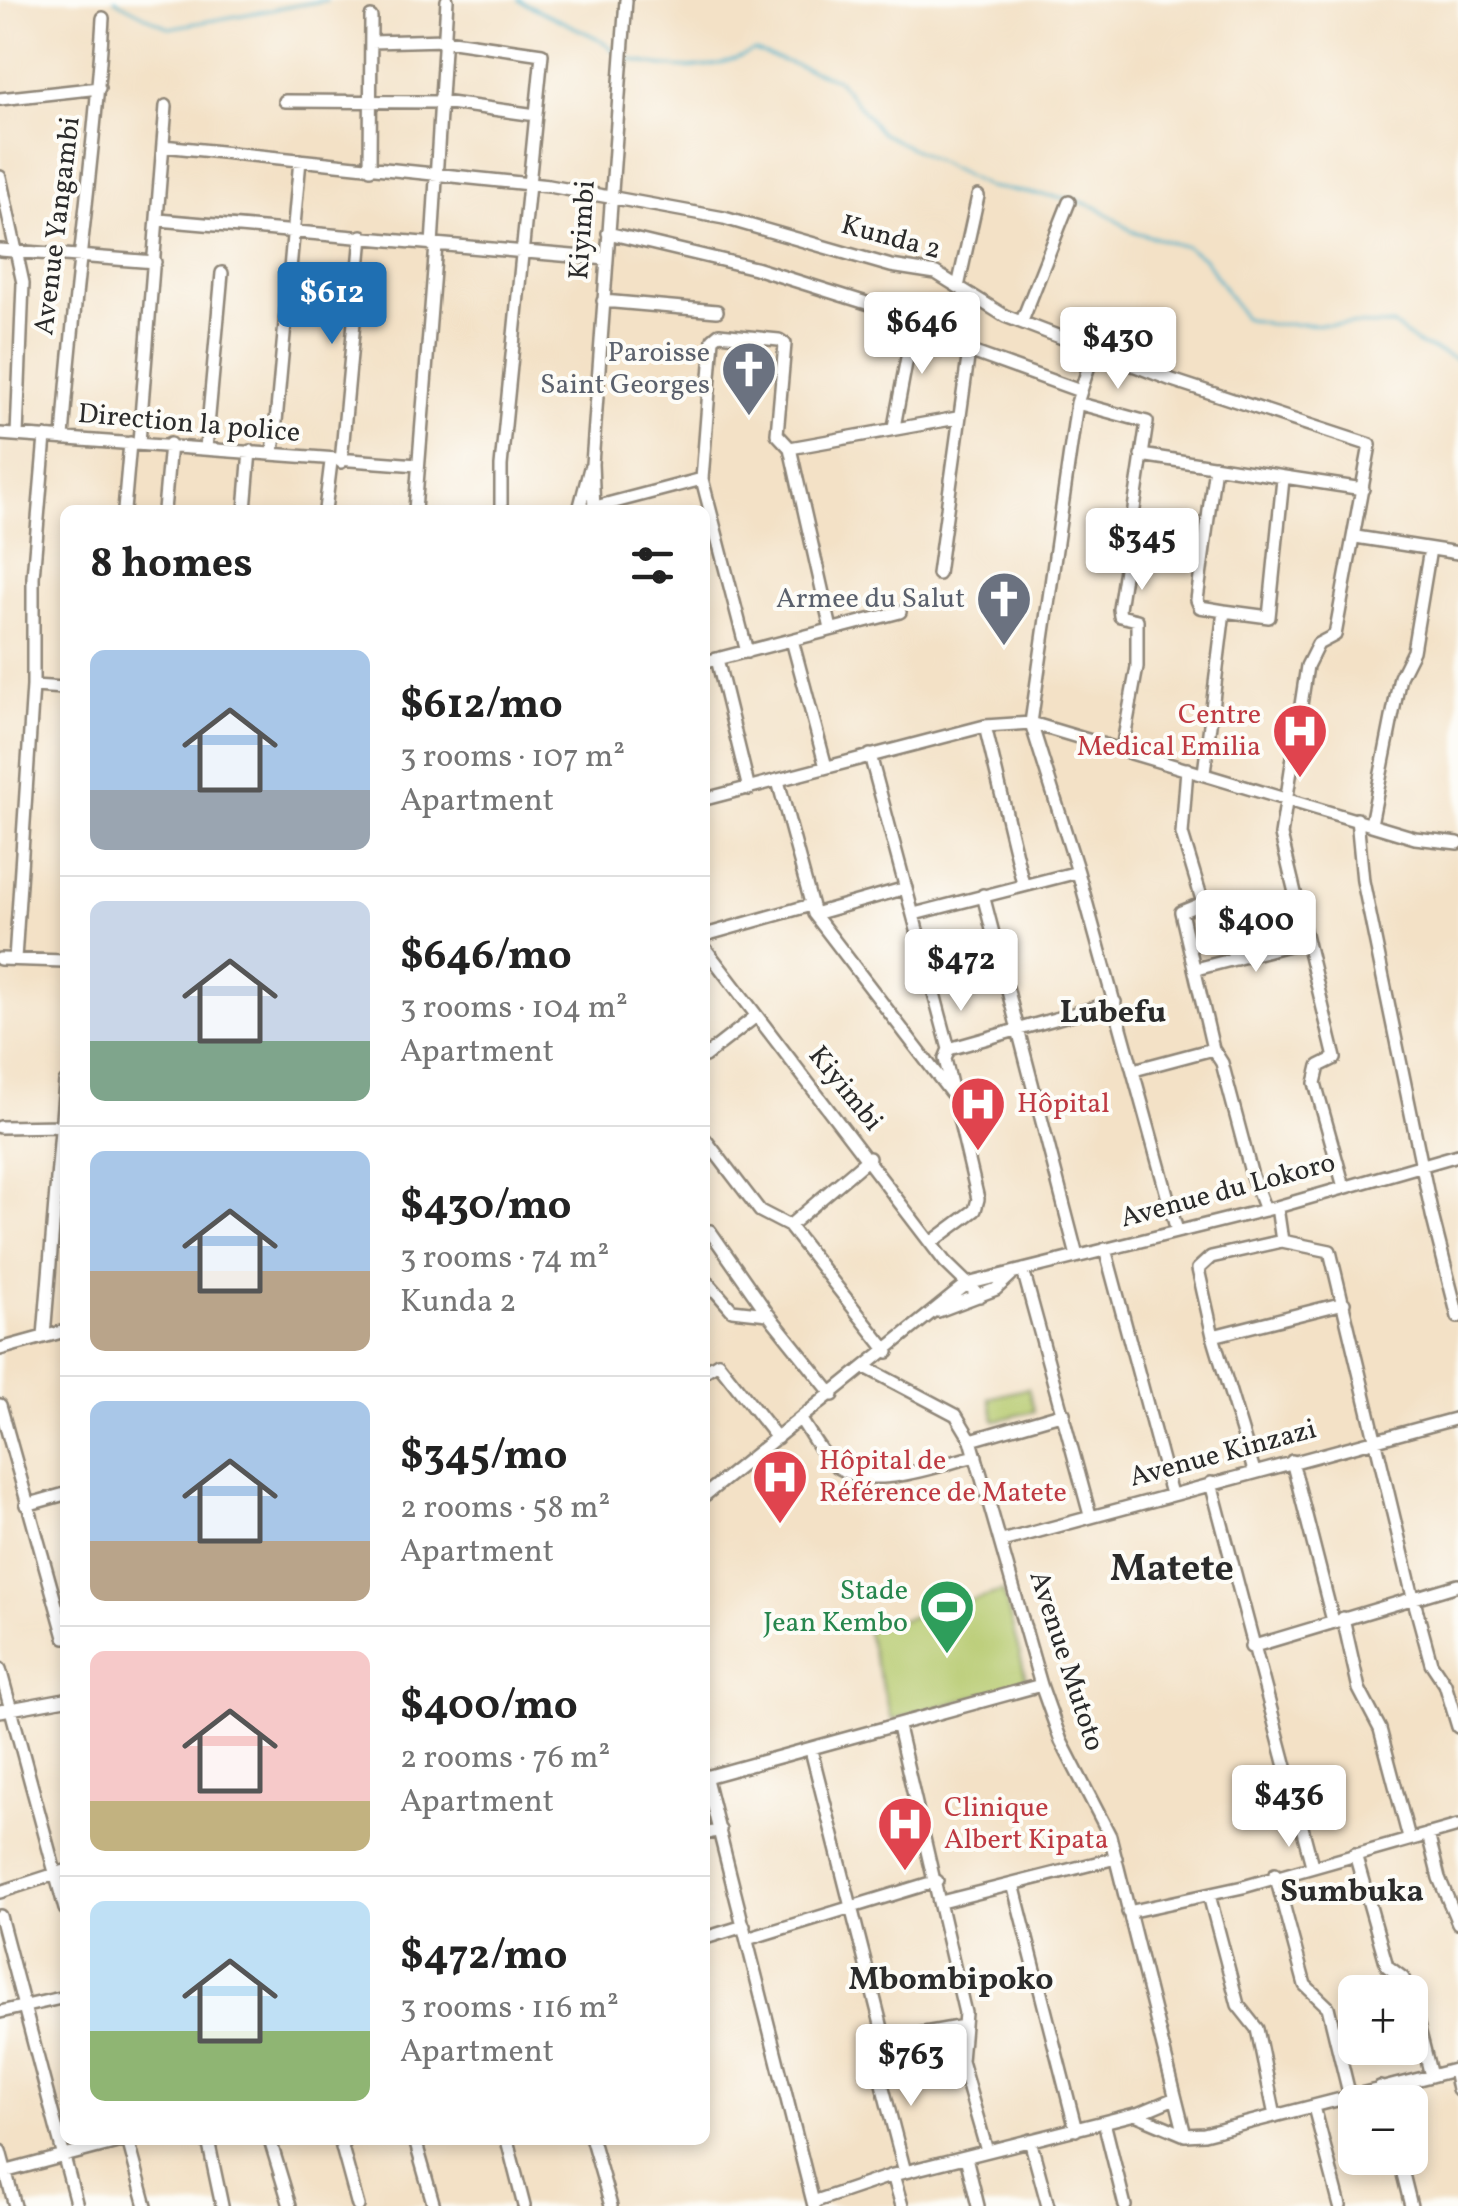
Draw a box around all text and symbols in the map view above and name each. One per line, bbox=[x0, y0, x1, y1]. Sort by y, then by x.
street label: Avenue Yangambi bbox=[25, 115, 91, 337]
street label: Kiyimbi bbox=[560, 179, 606, 281]
street label: Kunda 2 bbox=[837, 206, 945, 270]
pin: $612 bbox=[273, 262, 391, 347]
text: $612 bbox=[300, 272, 364, 316]
pin: $646 bbox=[863, 292, 981, 377]
text: $646 bbox=[886, 302, 958, 346]
pin: $430 bbox=[1059, 307, 1177, 392]
text: $430 bbox=[1082, 317, 1154, 361]
place label: Paroisse Saint Georges bbox=[540, 334, 710, 405]
church icon: Paroisse Saint Georges bbox=[719, 339, 779, 418]
street label: Direction la police bbox=[76, 395, 302, 453]
pin: $345 bbox=[1083, 508, 1201, 593]
text: $345 bbox=[1108, 518, 1176, 562]
text: 8 homes bbox=[90, 536, 253, 595]
icon: filters bbox=[625, 538, 680, 593]
church icon: Armee du Salut bbox=[974, 569, 1034, 648]
place label: Armee du Salut bbox=[776, 580, 965, 619]
text: $612/mo bbox=[400, 677, 563, 736]
icon: home bbox=[170, 690, 290, 810]
place label: Centre Medical Emilia bbox=[1077, 696, 1261, 767]
hospital icon: Centre Medical Emilia bbox=[1270, 701, 1330, 780]
text: 3 rooms · 107 m² bbox=[400, 736, 625, 780]
text: Apartment bbox=[400, 780, 554, 824]
pin: $400 bbox=[1197, 890, 1315, 975]
text: $400 bbox=[1218, 900, 1294, 944]
text: $646/mo bbox=[400, 928, 572, 987]
pin: $472 bbox=[902, 929, 1020, 1014]
text: $472 bbox=[927, 939, 995, 983]
icon: home bbox=[170, 941, 290, 1061]
text: 3 rooms · 104 m² bbox=[400, 987, 628, 1031]
district label: Lubefu bbox=[1060, 992, 1166, 1036]
text: Apartment bbox=[400, 1031, 554, 1075]
street label: Kiyimbi bbox=[799, 1038, 891, 1140]
hospital icon: Hôpital bbox=[948, 1074, 1008, 1153]
place label: Hôpital bbox=[1017, 1085, 1110, 1124]
street label: Avenue du Lokoro bbox=[1116, 1144, 1340, 1238]
text: $430/mo bbox=[400, 1178, 572, 1237]
icon: home bbox=[170, 1191, 290, 1311]
text: 3 rooms · 74 m² bbox=[400, 1237, 609, 1281]
text: Kunda 2 bbox=[400, 1281, 516, 1325]
street label: Avenue Kinzazi bbox=[1125, 1410, 1321, 1498]
text: $345/mo bbox=[400, 1428, 567, 1487]
icon: home bbox=[170, 1441, 290, 1561]
place label: Hôpital de Référence de Matete bbox=[819, 1442, 1067, 1513]
hospital icon: Hôpital de Référence de Matete bbox=[750, 1447, 810, 1526]
text: 2 rooms · 58 m² bbox=[400, 1487, 610, 1531]
text: Apartment bbox=[400, 1531, 554, 1575]
district label: Matete bbox=[1110, 1544, 1234, 1597]
street label: Avenue Mutoto bbox=[1019, 1566, 1113, 1756]
place label: Stade Jean Kembo bbox=[763, 1572, 908, 1643]
sports icon: Stade Jean Kembo bbox=[917, 1577, 977, 1656]
text: $400/mo bbox=[400, 1678, 578, 1737]
icon: home bbox=[170, 1691, 290, 1811]
text: 2 rooms · 76 m² bbox=[400, 1737, 610, 1781]
pin: $436 bbox=[1230, 1765, 1348, 1850]
text: $436 bbox=[1254, 1775, 1324, 1819]
text: Apartment bbox=[400, 1781, 554, 1825]
place label: Clinique Albert Kipata bbox=[944, 1789, 1109, 1860]
hospital icon: Clinique Albert Kipata bbox=[875, 1794, 935, 1873]
district label: Sumbuka bbox=[1280, 1871, 1424, 1915]
text: $472/mo bbox=[400, 1928, 568, 1987]
icon: home bbox=[170, 1941, 290, 2061]
district label: Mbombipoko bbox=[848, 1959, 1054, 2003]
map controls bbox=[1338, 1975, 1428, 2175]
button: + bbox=[1338, 1975, 1428, 2065]
text: 3 rooms · 116 m² bbox=[400, 1987, 619, 2031]
pin: $763 bbox=[852, 2024, 970, 2109]
text: Apartment bbox=[400, 2031, 554, 2075]
text: $763 bbox=[878, 2034, 944, 2078]
button: − bbox=[1338, 2085, 1428, 2175]

